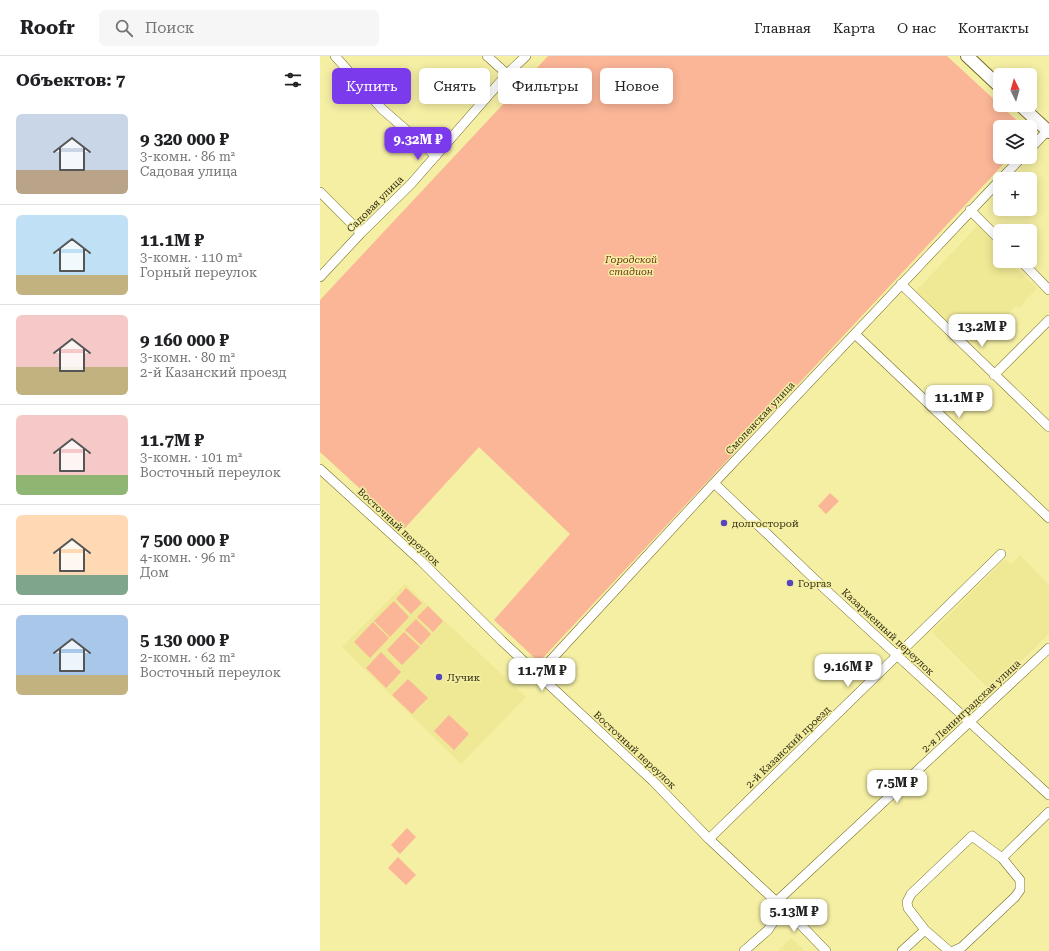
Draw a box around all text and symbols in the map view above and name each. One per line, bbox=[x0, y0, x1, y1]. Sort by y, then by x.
search box bbox=[99, 10, 379, 46]
text: Roofr bbox=[20, 16, 75, 39]
icon: search bbox=[113, 17, 135, 39]
text: Поиск bbox=[145, 19, 194, 37]
text: Главная bbox=[754, 20, 811, 36]
text: Карта bbox=[833, 20, 875, 36]
text: О нас bbox=[897, 20, 936, 36]
text: Контакты bbox=[958, 20, 1029, 36]
chip: Купить bbox=[332, 68, 411, 104]
chip: Снять bbox=[419, 68, 490, 104]
chip: Фильтры bbox=[498, 68, 592, 104]
chip: Новое bbox=[600, 68, 673, 104]
north arrow bbox=[993, 68, 1037, 112]
map controls bbox=[993, 68, 1037, 268]
icon: filters bbox=[282, 69, 304, 91]
text: Объектов: 7 bbox=[16, 70, 125, 90]
button: layers bbox=[993, 120, 1037, 164]
pin: 9.32M ₽ bbox=[381, 127, 455, 161]
text: 9 320 000 ₽ bbox=[140, 129, 229, 149]
icon: home bbox=[48, 130, 96, 178]
text: 9.32M ₽ bbox=[393, 132, 443, 147]
text: 3-комн. · 86 m² bbox=[140, 149, 235, 164]
text: Садовая улица bbox=[140, 164, 237, 179]
button: + bbox=[993, 172, 1037, 216]
street label: Садовая улица bbox=[345, 173, 406, 234]
button: − bbox=[993, 224, 1037, 268]
text: 11.1M ₽ bbox=[140, 230, 204, 250]
icon: home bbox=[48, 231, 96, 279]
text: 3-комн. · 110 m² bbox=[140, 250, 242, 265]
park label: Городской стадион bbox=[604, 254, 657, 277]
text: Горный переулок bbox=[140, 265, 257, 280]
pin: 13.2M ₽ bbox=[945, 314, 1019, 348]
text: 13.2M ₽ bbox=[957, 319, 1007, 334]
text: 9 160 000 ₽ bbox=[140, 330, 229, 350]
icon: home bbox=[48, 331, 96, 379]
text: 3-комн. · 80 m² bbox=[140, 350, 235, 365]
text: 2-й Казанский проезд bbox=[140, 365, 287, 380]
street label: Смоленская улица bbox=[723, 379, 797, 457]
pin: 11.1M ₽ bbox=[922, 385, 996, 419]
text: 11.1M ₽ bbox=[934, 390, 984, 405]
text: 11.7M ₽ bbox=[140, 430, 204, 450]
icon: home bbox=[48, 431, 96, 479]
text: 3-комн. · 101 m² bbox=[140, 450, 242, 465]
text: Восточный переулок bbox=[140, 465, 281, 480]
street label: Восточный переулок bbox=[356, 486, 443, 568]
marker: долгосторой bbox=[719, 518, 729, 528]
place label: долгосторой bbox=[732, 518, 799, 529]
text: 7 500 000 ₽ bbox=[140, 530, 229, 550]
icon: home bbox=[48, 531, 96, 579]
text: 4-комн. · 96 m² bbox=[140, 550, 235, 565]
text: Дом bbox=[140, 565, 169, 580]
marker: Горгаз bbox=[785, 578, 795, 588]
place label: Горгаз bbox=[798, 578, 832, 589]
street label: Казарменный переулок bbox=[840, 586, 937, 678]
text: 5 130 000 ₽ bbox=[140, 630, 229, 650]
icon: home bbox=[48, 631, 96, 679]
text: 2-комн. · 62 m² bbox=[140, 650, 235, 665]
pin: 9.16M ₽ bbox=[811, 654, 885, 688]
street label: 2-я Ленинградская улица bbox=[920, 657, 1023, 754]
pin: 11.7M ₽ bbox=[505, 658, 579, 692]
text: 9.16M ₽ bbox=[823, 659, 873, 674]
text: 11.7M ₽ bbox=[517, 663, 567, 678]
text: Восточный переулок bbox=[140, 665, 281, 680]
marker: Лучик bbox=[434, 672, 444, 682]
place label: Лучик bbox=[447, 672, 481, 683]
street label: 2-й Казанский проезд bbox=[744, 703, 833, 790]
street label: Восточный переулок bbox=[592, 709, 679, 791]
pin: 7.5M ₽ bbox=[864, 770, 930, 804]
text: 7.5M ₽ bbox=[876, 775, 918, 790]
pin: 5.13M ₽ bbox=[757, 899, 831, 933]
text: 5.13M ₽ bbox=[769, 904, 819, 919]

